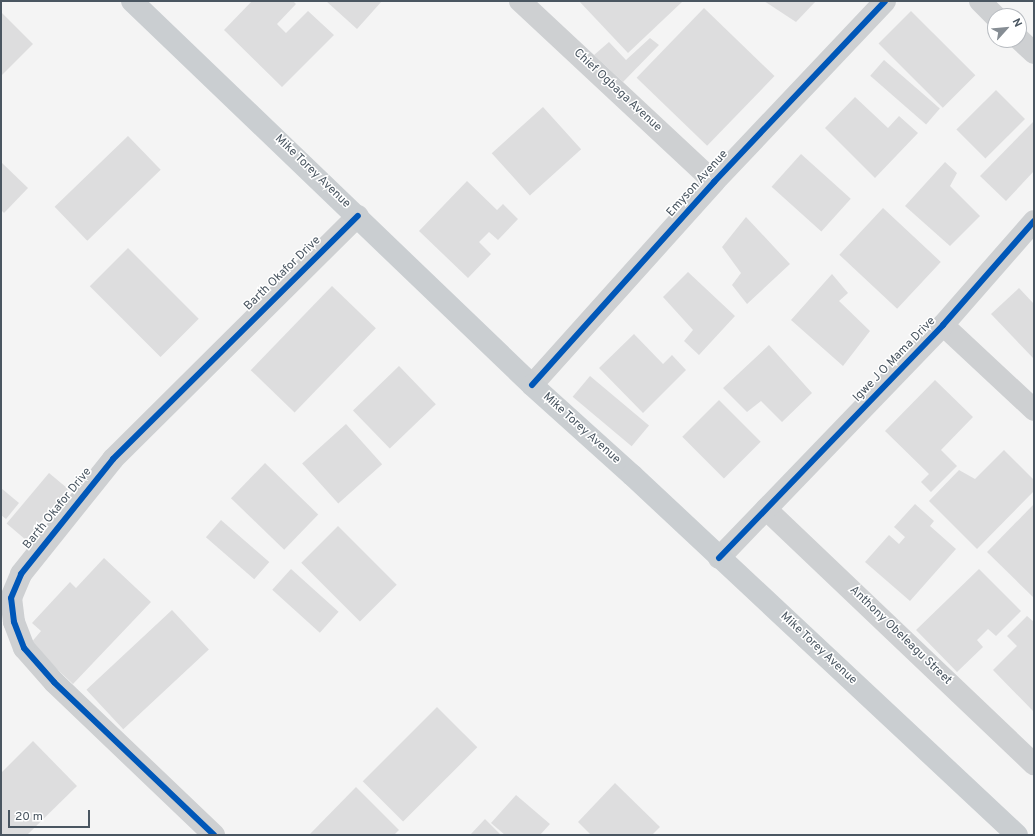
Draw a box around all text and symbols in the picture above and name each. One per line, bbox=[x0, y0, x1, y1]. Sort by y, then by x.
north arrow bbox=[987, 8, 1027, 48]
text: N bbox=[1009, 16, 1025, 30]
street label: Chief Ogbaga Avenue bbox=[570, 46, 664, 136]
street label: Mike Torey Avenue bbox=[271, 132, 353, 212]
street label: Emyson Avenue bbox=[664, 148, 732, 220]
street label: Barth Okafor Drive bbox=[242, 234, 324, 314]
street label: Igwe J O Mama Drive bbox=[851, 315, 939, 405]
street label: Mike Torey Avenue bbox=[539, 390, 623, 468]
street label: Barth Okafor Drive bbox=[21, 465, 95, 553]
street label: Anthony Obeleagu Street bbox=[846, 584, 954, 688]
street label: Mike Torey Avenue bbox=[776, 609, 860, 689]
scale bar bbox=[10, 802, 92, 828]
text: 20 m bbox=[15, 809, 43, 825]

